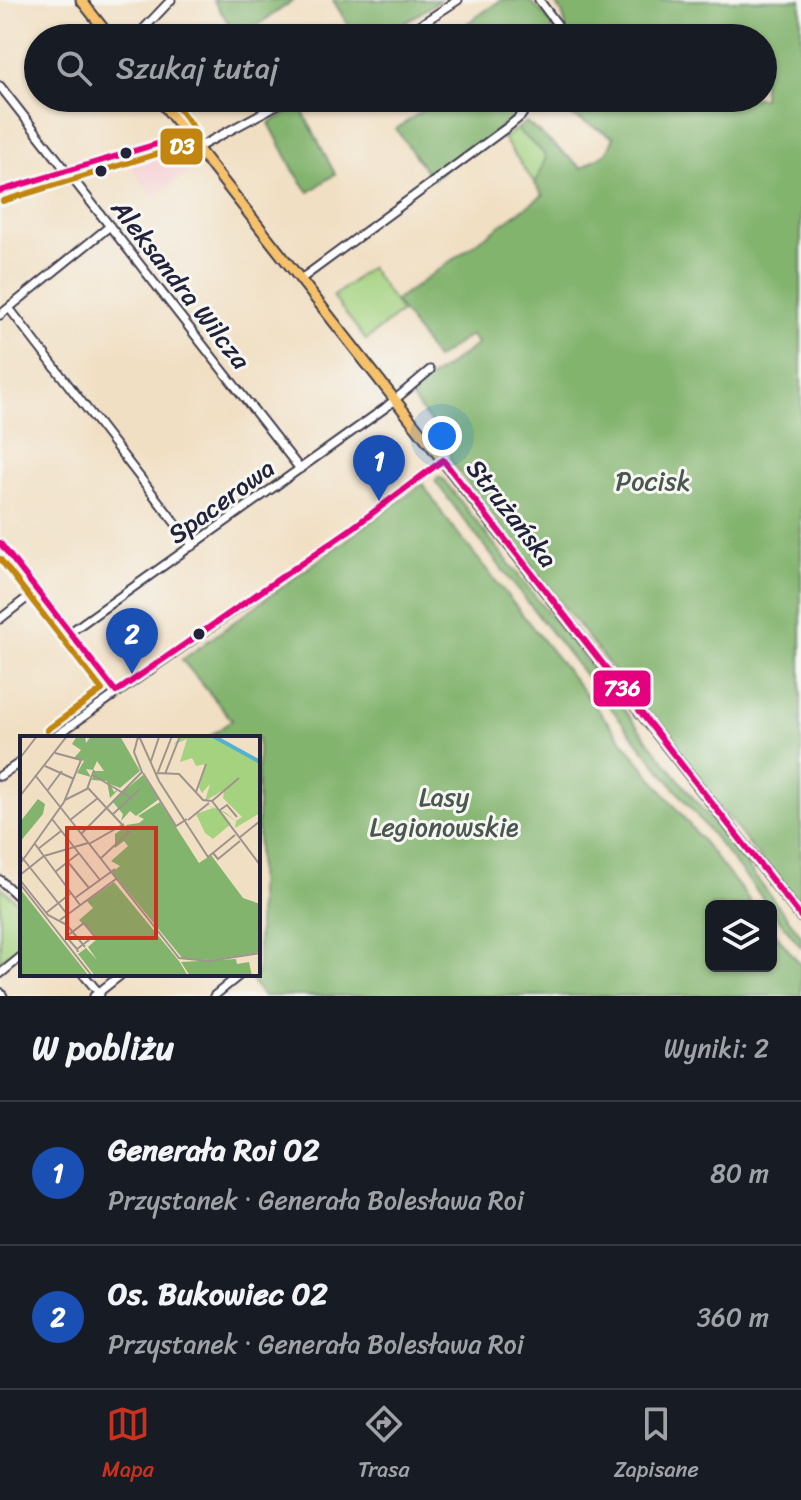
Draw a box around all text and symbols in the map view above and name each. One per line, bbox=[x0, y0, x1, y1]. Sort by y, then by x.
search box bbox=[24, 24, 777, 112]
text: Szukaj tutaj bbox=[116, 41, 279, 95]
icon: search bbox=[52, 46, 96, 90]
line badge: D3 bbox=[159, 127, 204, 166]
text: D3 bbox=[169, 127, 195, 166]
unlabelled marker bbox=[118, 145, 134, 161]
unlabelled marker bbox=[93, 163, 109, 179]
street label: Aleksandra Wilcza bbox=[99, 188, 263, 380]
your location bbox=[422, 416, 462, 456]
pin: 1 bbox=[353, 435, 405, 501]
street label: Spacerowa bbox=[157, 446, 285, 556]
street label: Strużańska bbox=[454, 448, 570, 578]
park label: Pocisk bbox=[616, 458, 690, 504]
pin: 2 bbox=[106, 608, 158, 674]
unlabelled marker bbox=[191, 626, 207, 642]
line badge: 736 bbox=[592, 669, 652, 708]
text: 736 bbox=[603, 669, 641, 708]
inset map bbox=[20, 736, 260, 976]
park label: Lasy Legionowskie bbox=[369, 774, 519, 850]
map controls bbox=[705, 900, 777, 972]
button: layers bbox=[705, 900, 777, 972]
text: W pobliżu bbox=[32, 1018, 174, 1078]
text: Wyniki: 2 bbox=[664, 1025, 769, 1071]
text: Generała Roi 02 bbox=[108, 1123, 320, 1177]
text: 1 bbox=[52, 1150, 64, 1196]
text: 80 m bbox=[710, 1150, 769, 1196]
text: Przystanek · Generała Bolesława Roi bbox=[108, 1177, 524, 1223]
text: Os. Bukowiec 02 bbox=[108, 1267, 328, 1321]
text: 2 bbox=[50, 1294, 66, 1340]
text: 360 m bbox=[697, 1294, 769, 1340]
text: Przystanek · Generała Bolesława Roi bbox=[108, 1321, 524, 1367]
tab: Mapa bbox=[102, 1402, 154, 1489]
tab: Trasa bbox=[358, 1402, 409, 1489]
tab: Zapisane bbox=[614, 1402, 699, 1489]

